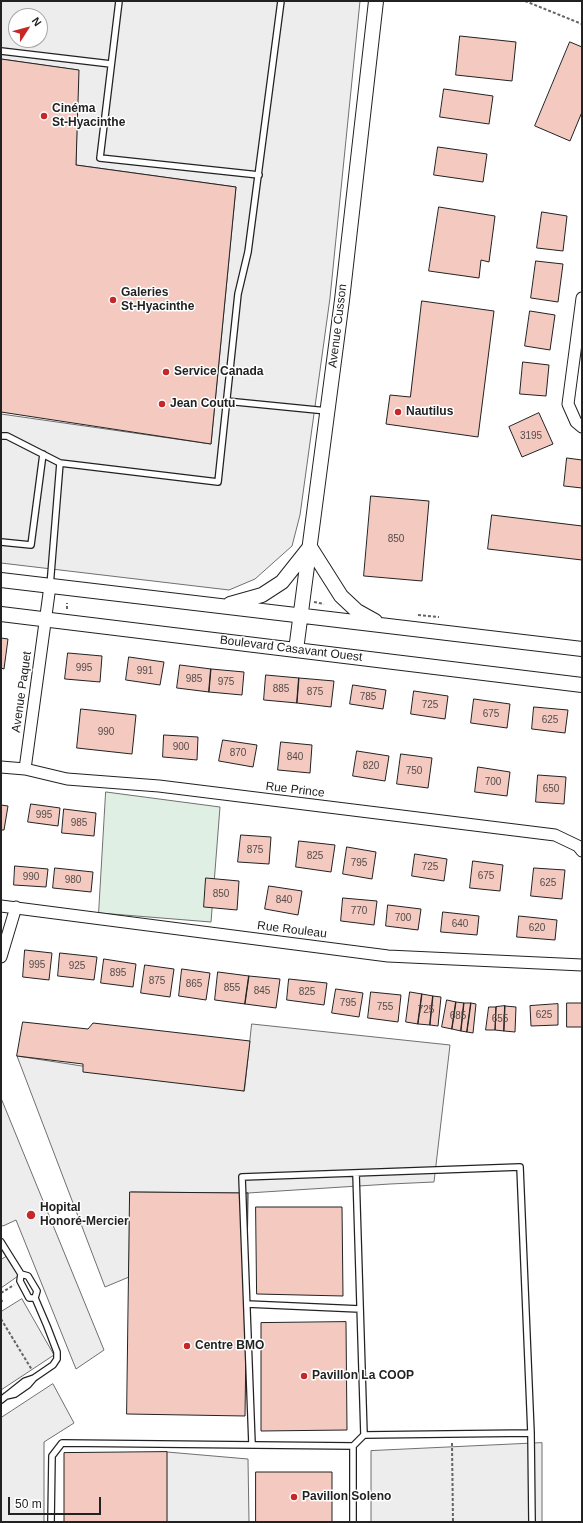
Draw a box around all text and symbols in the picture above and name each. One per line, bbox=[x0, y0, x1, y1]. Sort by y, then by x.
north arrow bbox=[8, 8, 48, 48]
text: N bbox=[30, 15, 44, 28]
place label: Cinéma St-Hyacinthe bbox=[52, 102, 125, 130]
marker: Cinéma St-Hyacinthe bbox=[39, 111, 49, 121]
street label: Avenue Cusson bbox=[326, 283, 350, 369]
place label: Galeries St-Hyacinthe bbox=[121, 286, 194, 314]
marker: Galeries St-Hyacinthe bbox=[108, 295, 118, 305]
place label: Service Canada bbox=[174, 365, 263, 379]
marker: Service Canada bbox=[161, 367, 171, 377]
place label: Jean Coutu bbox=[170, 397, 235, 411]
marker: Jean Coutu bbox=[157, 399, 167, 409]
place label: Nautilus bbox=[406, 405, 453, 419]
marker: Nautilus bbox=[393, 407, 403, 417]
house number: 3195 bbox=[520, 430, 542, 442]
house number: 850 bbox=[388, 533, 404, 545]
street label: Boulevard Casavant Ouest bbox=[219, 633, 363, 665]
street label: Avenue Paquet bbox=[9, 650, 35, 734]
house number: 995 bbox=[76, 662, 92, 674]
house number: 991 bbox=[137, 665, 153, 677]
house number: 985 bbox=[186, 673, 202, 685]
house number: 975 bbox=[218, 676, 234, 688]
house number: 885 bbox=[273, 683, 289, 695]
house number: 875 bbox=[307, 686, 323, 698]
house number: 785 bbox=[360, 691, 376, 703]
house number: 725 bbox=[422, 699, 438, 711]
house number: 675 bbox=[483, 708, 499, 720]
house number: 625 bbox=[542, 714, 558, 726]
house number: 990 bbox=[98, 726, 114, 738]
house number: 900 bbox=[173, 741, 189, 753]
house number: 870 bbox=[230, 747, 246, 759]
house number: 840 bbox=[287, 751, 303, 763]
house number: 820 bbox=[363, 760, 379, 772]
house number: 750 bbox=[406, 765, 422, 777]
house number: 700 bbox=[485, 776, 501, 788]
street label: Rue Prince bbox=[265, 779, 325, 801]
house number: 650 bbox=[543, 783, 559, 795]
house number: 995 bbox=[36, 809, 52, 821]
house number: 985 bbox=[71, 817, 87, 829]
house number: 875 bbox=[247, 844, 263, 856]
house number: 825 bbox=[307, 850, 323, 862]
house number: 795 bbox=[351, 857, 367, 869]
house number: 725 bbox=[422, 861, 438, 873]
house number: 675 bbox=[478, 870, 494, 882]
house number: 990 bbox=[23, 871, 39, 883]
house number: 980 bbox=[65, 874, 81, 886]
house number: 625 bbox=[540, 877, 556, 889]
house number: 850 bbox=[213, 888, 229, 900]
house number: 840 bbox=[276, 894, 292, 906]
house number: 770 bbox=[351, 905, 367, 917]
house number: 700 bbox=[395, 912, 411, 924]
house number: 640 bbox=[452, 918, 468, 930]
street label: Rue Rouleau bbox=[256, 919, 328, 941]
house number: 620 bbox=[529, 922, 545, 934]
house number: 995 bbox=[29, 959, 45, 971]
house number: 925 bbox=[69, 960, 85, 972]
house number: 895 bbox=[110, 967, 126, 979]
house number: 875 bbox=[149, 975, 165, 987]
house number: 865 bbox=[186, 978, 202, 990]
house number: 855 bbox=[224, 982, 240, 994]
house number: 845 bbox=[254, 985, 270, 997]
house number: 825 bbox=[299, 986, 315, 998]
house number: 795 bbox=[340, 997, 356, 1009]
house number: 755 bbox=[377, 1001, 393, 1013]
house number: 725 bbox=[418, 1004, 434, 1016]
house number: 625 bbox=[536, 1009, 552, 1021]
house number: 685 bbox=[450, 1010, 466, 1022]
house number: 655 bbox=[492, 1013, 508, 1025]
place label: Hopital Honoré-Mercier bbox=[40, 1201, 129, 1229]
marker: Hopital Honoré-Mercier bbox=[25, 1209, 37, 1221]
place label: Centre BMO bbox=[195, 1339, 264, 1353]
marker: Centre BMO bbox=[182, 1341, 192, 1351]
place label: Pavillon La COOP bbox=[312, 1369, 414, 1383]
marker: Pavillon La COOP bbox=[299, 1371, 309, 1381]
scale bar bbox=[10, 1489, 103, 1515]
place label: Pavillon Soleno bbox=[302, 1490, 391, 1504]
marker: Pavillon Soleno bbox=[289, 1492, 299, 1502]
text: 50 m bbox=[15, 1497, 42, 1511]

